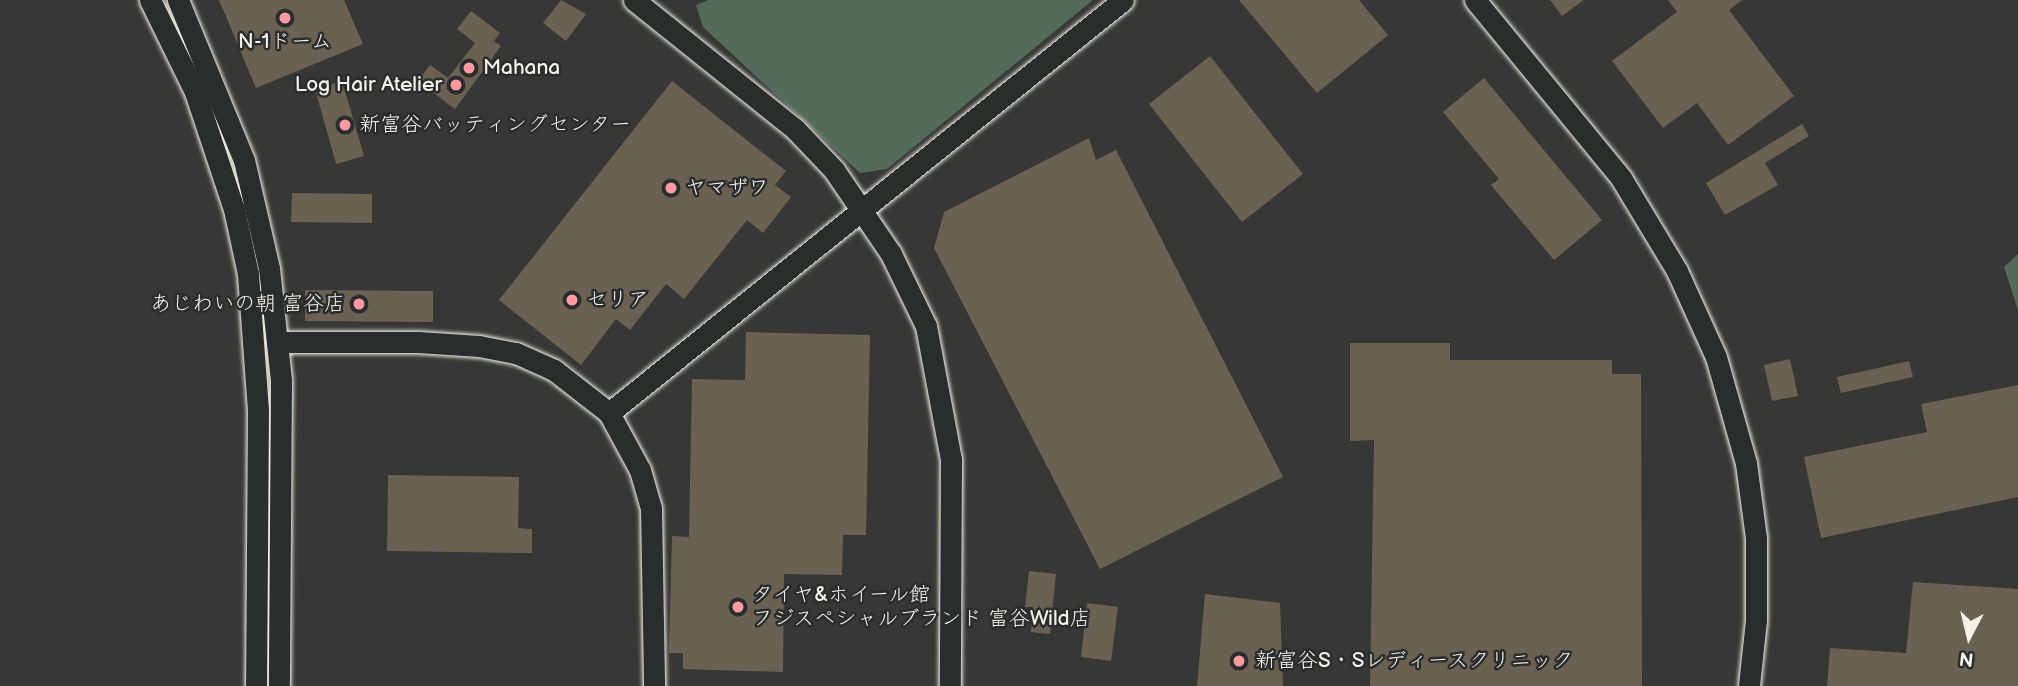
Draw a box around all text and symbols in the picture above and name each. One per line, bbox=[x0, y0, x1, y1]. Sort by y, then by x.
marker: N-1ドーム bbox=[277, 10, 293, 26]
place label: N-1ドーム bbox=[238, 29, 332, 55]
place label: Mahana bbox=[483, 55, 560, 81]
marker: Mahana bbox=[461, 60, 477, 76]
place label: Log Hair Atelier bbox=[295, 72, 442, 98]
marker: Log Hair Atelier bbox=[448, 77, 464, 93]
place label: 新富谷バッティングセンター bbox=[359, 112, 632, 138]
marker: 新富谷バッティングセンター bbox=[337, 117, 353, 133]
place label: ヤマザワ bbox=[685, 175, 769, 201]
marker: ヤマザワ bbox=[663, 180, 679, 196]
place label: セリア bbox=[586, 287, 649, 313]
place label: あじわいの朝 富谷店 bbox=[150, 291, 345, 317]
marker: セリア bbox=[564, 292, 580, 308]
marker: あじわいの朝 富谷店 bbox=[351, 296, 367, 312]
place label: タイヤ&ホイール館 フジスペシャルブランド 富谷Wild店 bbox=[752, 582, 1091, 632]
marker: タイヤ&ホイール館 フジスペシャルブランド 富谷Wild店 bbox=[730, 599, 746, 615]
north arrow bbox=[1934, 602, 2004, 672]
text: N bbox=[1958, 646, 1975, 671]
place label: 新富谷S・Sレディースクリニック bbox=[1255, 648, 1574, 674]
marker: 新富谷S・Sレディースクリニック bbox=[1229, 651, 1249, 671]

